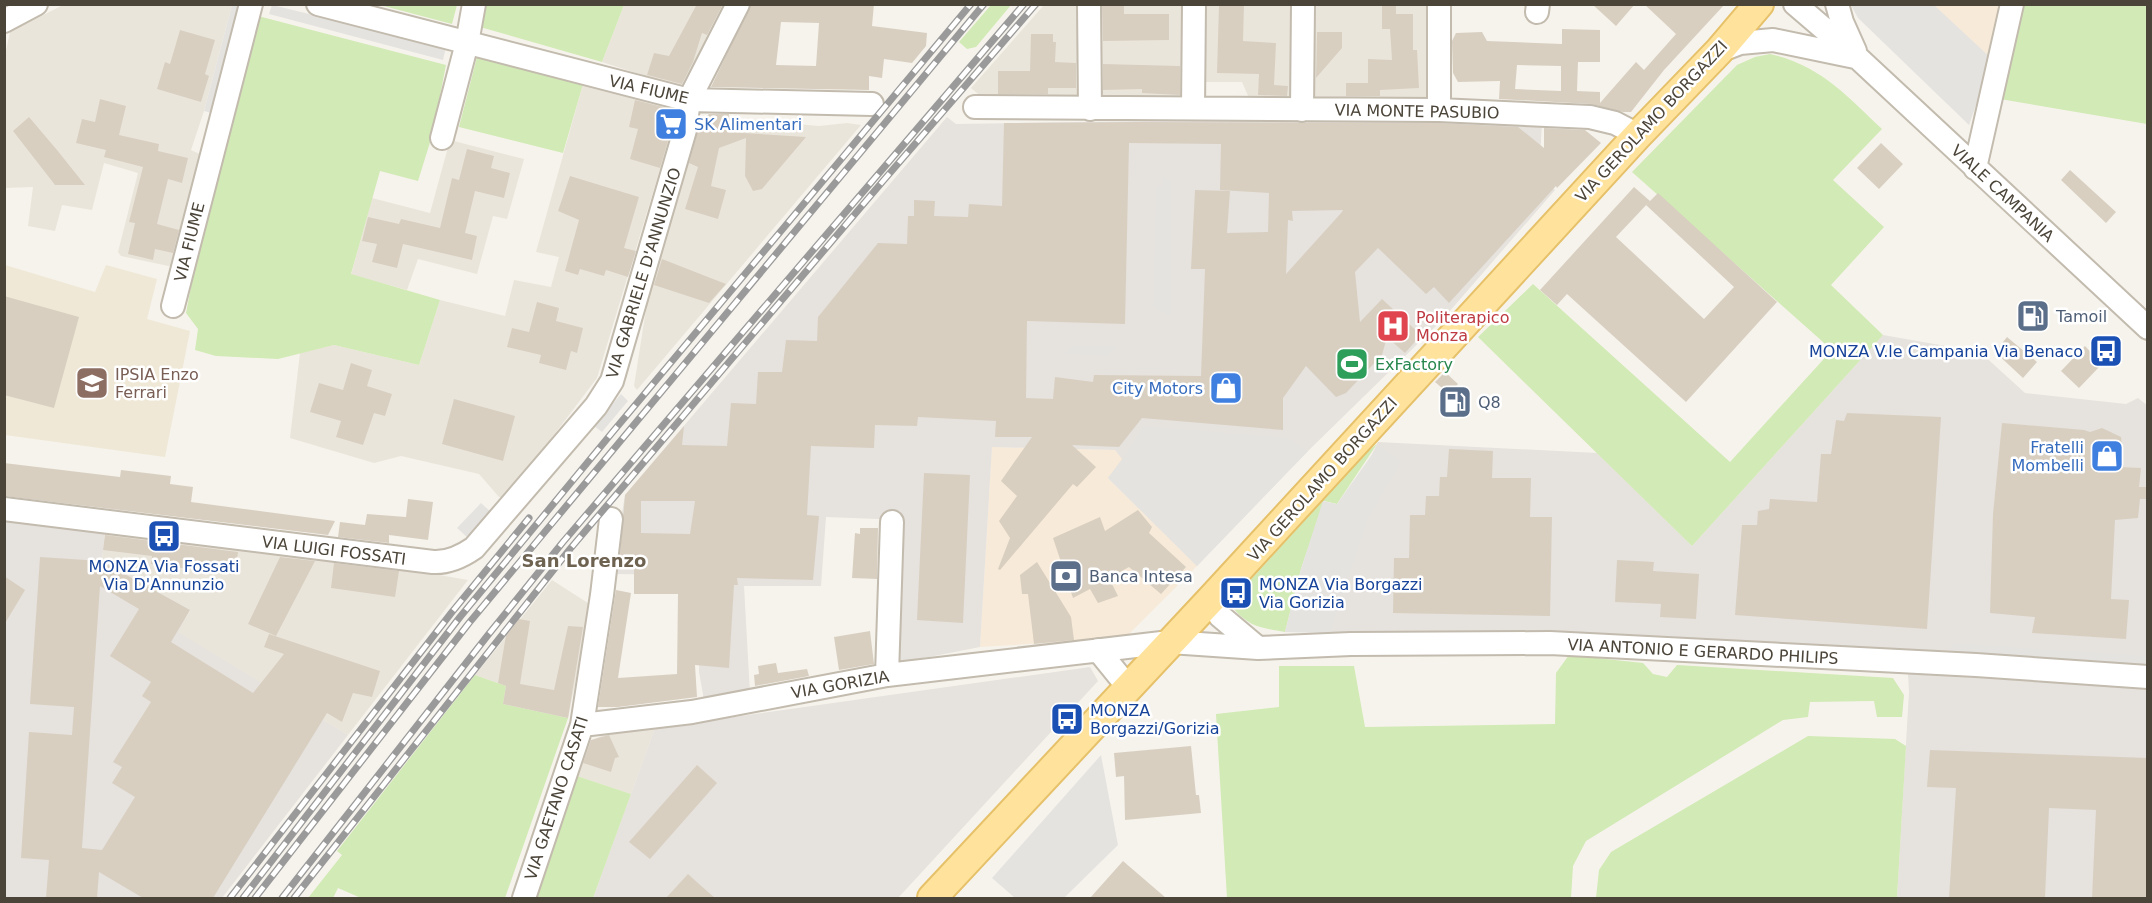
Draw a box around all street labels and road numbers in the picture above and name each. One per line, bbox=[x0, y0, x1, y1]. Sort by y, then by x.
street label: VIA GEROLAMO BORGAZZI bbox=[1571, 37, 1731, 206]
street label: VIA FIUME bbox=[607, 71, 691, 108]
street label: VIA MONTE PASUBIO bbox=[1334, 101, 1500, 122]
street label: VIALE CAMPANIA bbox=[1947, 141, 2058, 246]
street label: VIA GABRIELE D'ANNUNZIO bbox=[602, 165, 685, 381]
street label: VIA FIUME bbox=[170, 200, 209, 284]
street label: VIA GEROLAMO BORGAZZI bbox=[1244, 393, 1401, 565]
street label: VIA LUIGI FOSSATI bbox=[261, 532, 407, 569]
street label: VIA ANTONIO E GERARDO PHILIPS bbox=[1567, 635, 1839, 668]
street label: VIA GORIZIA bbox=[790, 667, 891, 702]
street label: VIA GAETANO CASATI bbox=[521, 714, 592, 882]

